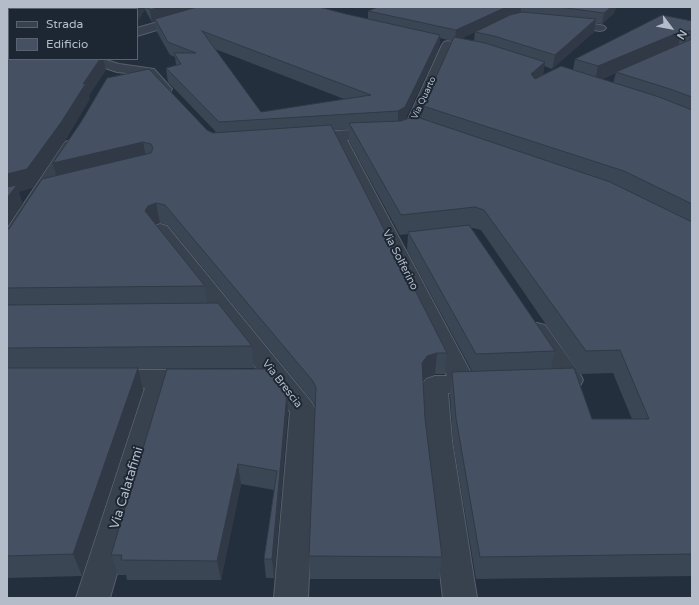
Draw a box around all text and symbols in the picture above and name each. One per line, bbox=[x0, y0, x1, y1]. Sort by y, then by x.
legend bbox=[8, 8, 138, 60]
north arrow bbox=[651, 8, 691, 48]
text: Strada bbox=[46, 17, 83, 31]
text: N bbox=[674, 27, 689, 42]
text: Edificio bbox=[46, 37, 88, 51]
street label: Via Quarto bbox=[409, 75, 439, 121]
street label: Via Solferino bbox=[379, 228, 421, 292]
street label: Via Brescia bbox=[259, 357, 305, 411]
street label: Via Calatafimi bbox=[107, 445, 147, 531]

